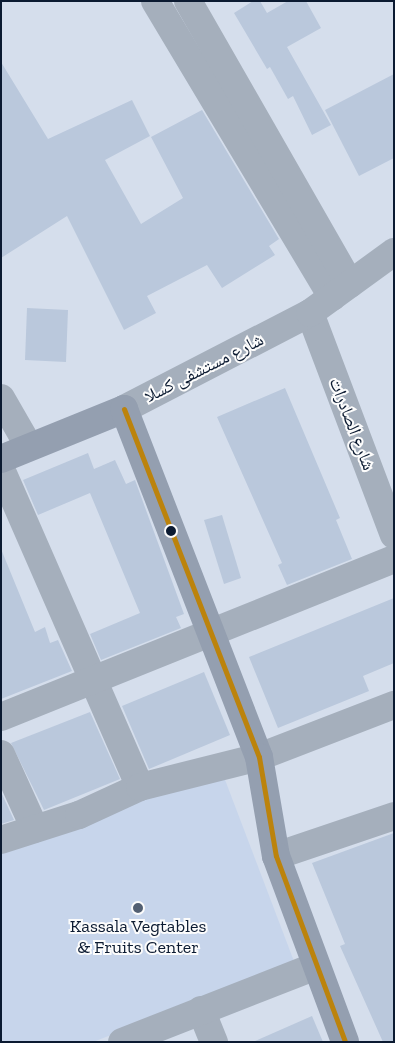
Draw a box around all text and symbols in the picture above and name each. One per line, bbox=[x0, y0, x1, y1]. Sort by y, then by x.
street label: شارع مستشفى كسلا bbox=[141, 329, 267, 407]
street label: شارع الصادرات bbox=[324, 375, 380, 473]
unlabelled marker bbox=[166, 526, 176, 536]
marker: Kassala Vegtables & Fruits Center bbox=[132, 902, 144, 914]
place label: Kassala Vegtables & Fruits Center bbox=[69, 916, 207, 959]

